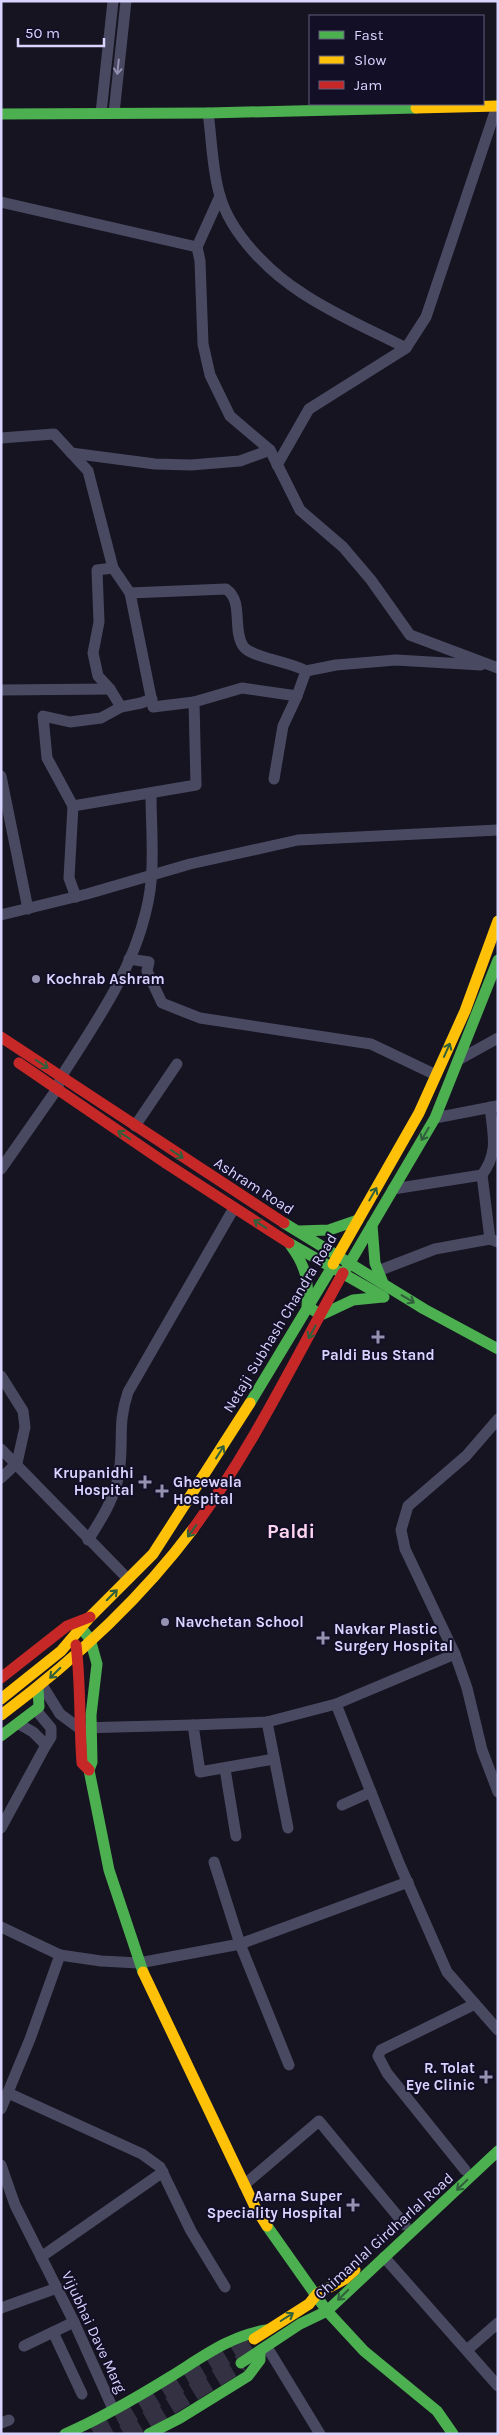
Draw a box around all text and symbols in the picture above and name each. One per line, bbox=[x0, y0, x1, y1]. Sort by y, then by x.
scale bar bbox=[18, 15, 104, 47]
legend bbox=[309, 15, 484, 105]
text: 50 m bbox=[25, 24, 60, 42]
text: Fast bbox=[354, 26, 384, 44]
text: Slow bbox=[354, 51, 386, 69]
one-way arrow bbox=[113, 59, 123, 75]
text: Jam bbox=[354, 76, 382, 94]
place label: Kochrab Ashram bbox=[46, 970, 165, 988]
marker: Kochrab Ashram bbox=[30, 973, 42, 985]
one-way arrow bbox=[443, 1043, 453, 1058]
one-way arrow bbox=[35, 1059, 49, 1069]
one-way arrow bbox=[420, 1127, 430, 1141]
one-way arrow bbox=[117, 1130, 131, 1140]
one-way arrow bbox=[169, 1150, 183, 1160]
street label: Ashram Road bbox=[211, 1154, 297, 1218]
one-way arrow bbox=[368, 1187, 378, 1202]
one-way arrow bbox=[253, 1219, 267, 1229]
street label: Netaji Subhash Chandra Road bbox=[219, 1230, 341, 1416]
one-way arrow bbox=[401, 1295, 415, 1305]
one-way arrow bbox=[307, 1324, 317, 1339]
marker: Paldi Bus Stand bbox=[371, 1330, 385, 1344]
place label: Paldi Bus Stand bbox=[321, 1346, 435, 1364]
one-way arrow bbox=[216, 1446, 226, 1460]
place label: Krupanidhi Hospital bbox=[53, 1464, 134, 1499]
place label: Gheewala Hospital bbox=[173, 1473, 242, 1508]
marker: Krupanidhi Hospital bbox=[138, 1475, 152, 1489]
marker: Gheewala Hospital bbox=[155, 1484, 169, 1498]
district label: Paldi bbox=[267, 1520, 315, 1543]
one-way arrow bbox=[187, 1524, 197, 1538]
one-way arrow bbox=[106, 1589, 118, 1601]
place label: Navchetan School bbox=[175, 1613, 304, 1631]
marker: Navchetan School bbox=[159, 1616, 171, 1628]
place label: Navkar Plastic Surgery Hospital bbox=[334, 1620, 453, 1655]
marker: Navkar Plastic Surgery Hospital bbox=[316, 1631, 330, 1645]
one-way arrow bbox=[50, 1666, 62, 1678]
place label: R. Tolat Eye Clinic bbox=[406, 2059, 475, 2094]
marker: R. Tolat Eye Clinic bbox=[479, 2070, 493, 2084]
street label: Chimanlal Girdharlal Road bbox=[311, 2169, 457, 2303]
one-way arrow bbox=[456, 2179, 469, 2191]
place label: Aarna Super Speciality Hospital bbox=[207, 2187, 342, 2222]
marker: Aarna Super Speciality Hospital bbox=[346, 2198, 360, 2212]
street label: Vijubhai Dave Marg bbox=[58, 2268, 130, 2396]
one-way arrow bbox=[337, 2289, 349, 2301]
one-way arrow bbox=[280, 2311, 294, 2321]

